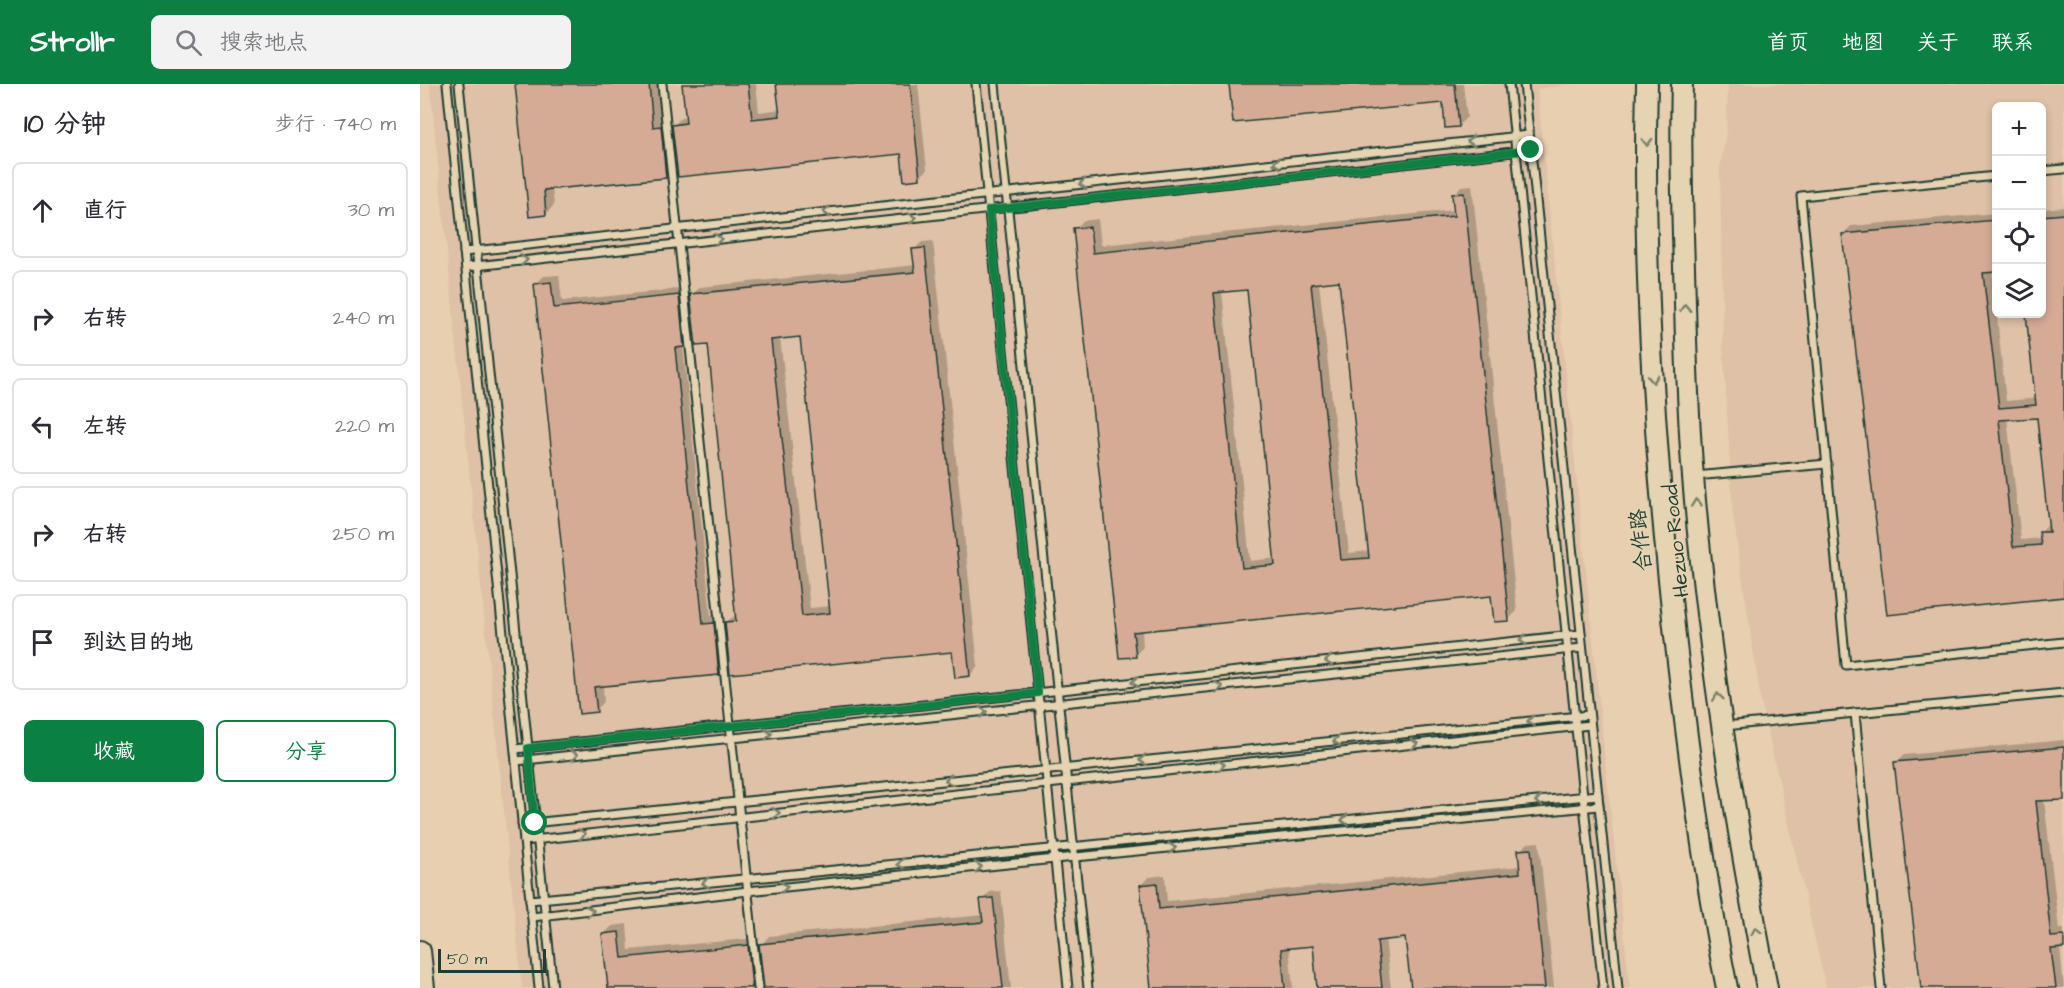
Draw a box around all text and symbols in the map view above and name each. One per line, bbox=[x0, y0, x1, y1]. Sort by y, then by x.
search box bbox=[151, 15, 571, 69]
text: Strollr bbox=[30, 23, 115, 62]
icon: search bbox=[172, 26, 205, 59]
text: 搜索地点 bbox=[220, 27, 308, 58]
text: 首页 bbox=[1767, 28, 1809, 57]
text: 地图 bbox=[1842, 28, 1884, 57]
text: 关于 bbox=[1917, 28, 1959, 57]
text: 联系 bbox=[1992, 28, 2034, 57]
map controls bbox=[1992, 102, 2046, 318]
button: + bbox=[1992, 102, 2046, 156]
text: 10 分钟 bbox=[24, 106, 106, 142]
text: 步行 · 740 m bbox=[275, 110, 396, 138]
one-way arrow bbox=[1466, 134, 1476, 147]
route end bbox=[1517, 136, 1543, 162]
one-way arrow bbox=[1641, 138, 1653, 147]
one-way arrow bbox=[1273, 156, 1282, 168]
button: − bbox=[1992, 156, 2046, 210]
one-way arrow bbox=[1079, 177, 1088, 190]
icon: ahead bbox=[26, 194, 59, 227]
text: 直行 bbox=[83, 195, 127, 226]
text: 30 m bbox=[348, 196, 394, 224]
one-way arrow bbox=[822, 205, 831, 218]
button: locate bbox=[1992, 210, 2046, 264]
one-way arrow bbox=[907, 212, 916, 225]
one-way arrow bbox=[713, 233, 722, 246]
one-way arrow bbox=[519, 254, 528, 267]
button: layers bbox=[1992, 264, 2046, 318]
icon: right bbox=[26, 302, 59, 335]
text: 右转 bbox=[83, 303, 127, 334]
text: 240 m bbox=[333, 304, 394, 332]
one-way arrow bbox=[1679, 304, 1691, 313]
one-way arrow bbox=[1646, 375, 1659, 384]
icon: left bbox=[26, 410, 59, 443]
text: 左转 bbox=[83, 411, 127, 442]
text: 220 m bbox=[335, 412, 394, 440]
street label: Hezuo Road bbox=[1656, 483, 1696, 599]
one-way arrow bbox=[1690, 498, 1702, 507]
street label: 合作路 bbox=[1623, 507, 1659, 573]
icon: right bbox=[26, 518, 59, 551]
text: 右转 bbox=[83, 519, 127, 550]
text: 250 m bbox=[332, 520, 394, 548]
icon: arrive bbox=[26, 626, 59, 659]
text: 到达目的地 bbox=[83, 627, 193, 658]
one-way arrow bbox=[1518, 633, 1527, 646]
one-way arrow bbox=[1324, 654, 1334, 667]
one-way arrow bbox=[1131, 675, 1140, 688]
one-way arrow bbox=[1214, 681, 1223, 694]
one-way arrow bbox=[1713, 692, 1725, 701]
one-way arrow bbox=[978, 706, 988, 719]
one-way arrow bbox=[1527, 714, 1536, 727]
button: 收藏 bbox=[24, 720, 204, 782]
button: 分享 bbox=[216, 720, 396, 782]
one-way arrow bbox=[764, 728, 773, 741]
one-way arrow bbox=[1333, 734, 1342, 746]
one-way arrow bbox=[1410, 739, 1419, 751]
one-way arrow bbox=[570, 749, 579, 762]
one-way arrow bbox=[1139, 753, 1148, 766]
one-way arrow bbox=[1216, 759, 1225, 772]
one-way arrow bbox=[945, 773, 954, 786]
one-way arrow bbox=[1535, 794, 1544, 807]
one-way arrow bbox=[772, 807, 781, 820]
route start bbox=[521, 809, 547, 835]
one-way arrow bbox=[1341, 813, 1350, 826]
one-way arrow bbox=[578, 828, 587, 841]
one-way arrow bbox=[1167, 842, 1176, 855]
one-way arrow bbox=[896, 857, 905, 870]
one-way arrow bbox=[973, 861, 982, 874]
one-way arrow bbox=[702, 876, 711, 889]
one-way arrow bbox=[779, 881, 788, 894]
one-way arrow bbox=[586, 905, 595, 917]
one-way arrow bbox=[1750, 926, 1763, 936]
scale bar bbox=[438, 946, 546, 974]
text: 50 m bbox=[447, 948, 487, 970]

